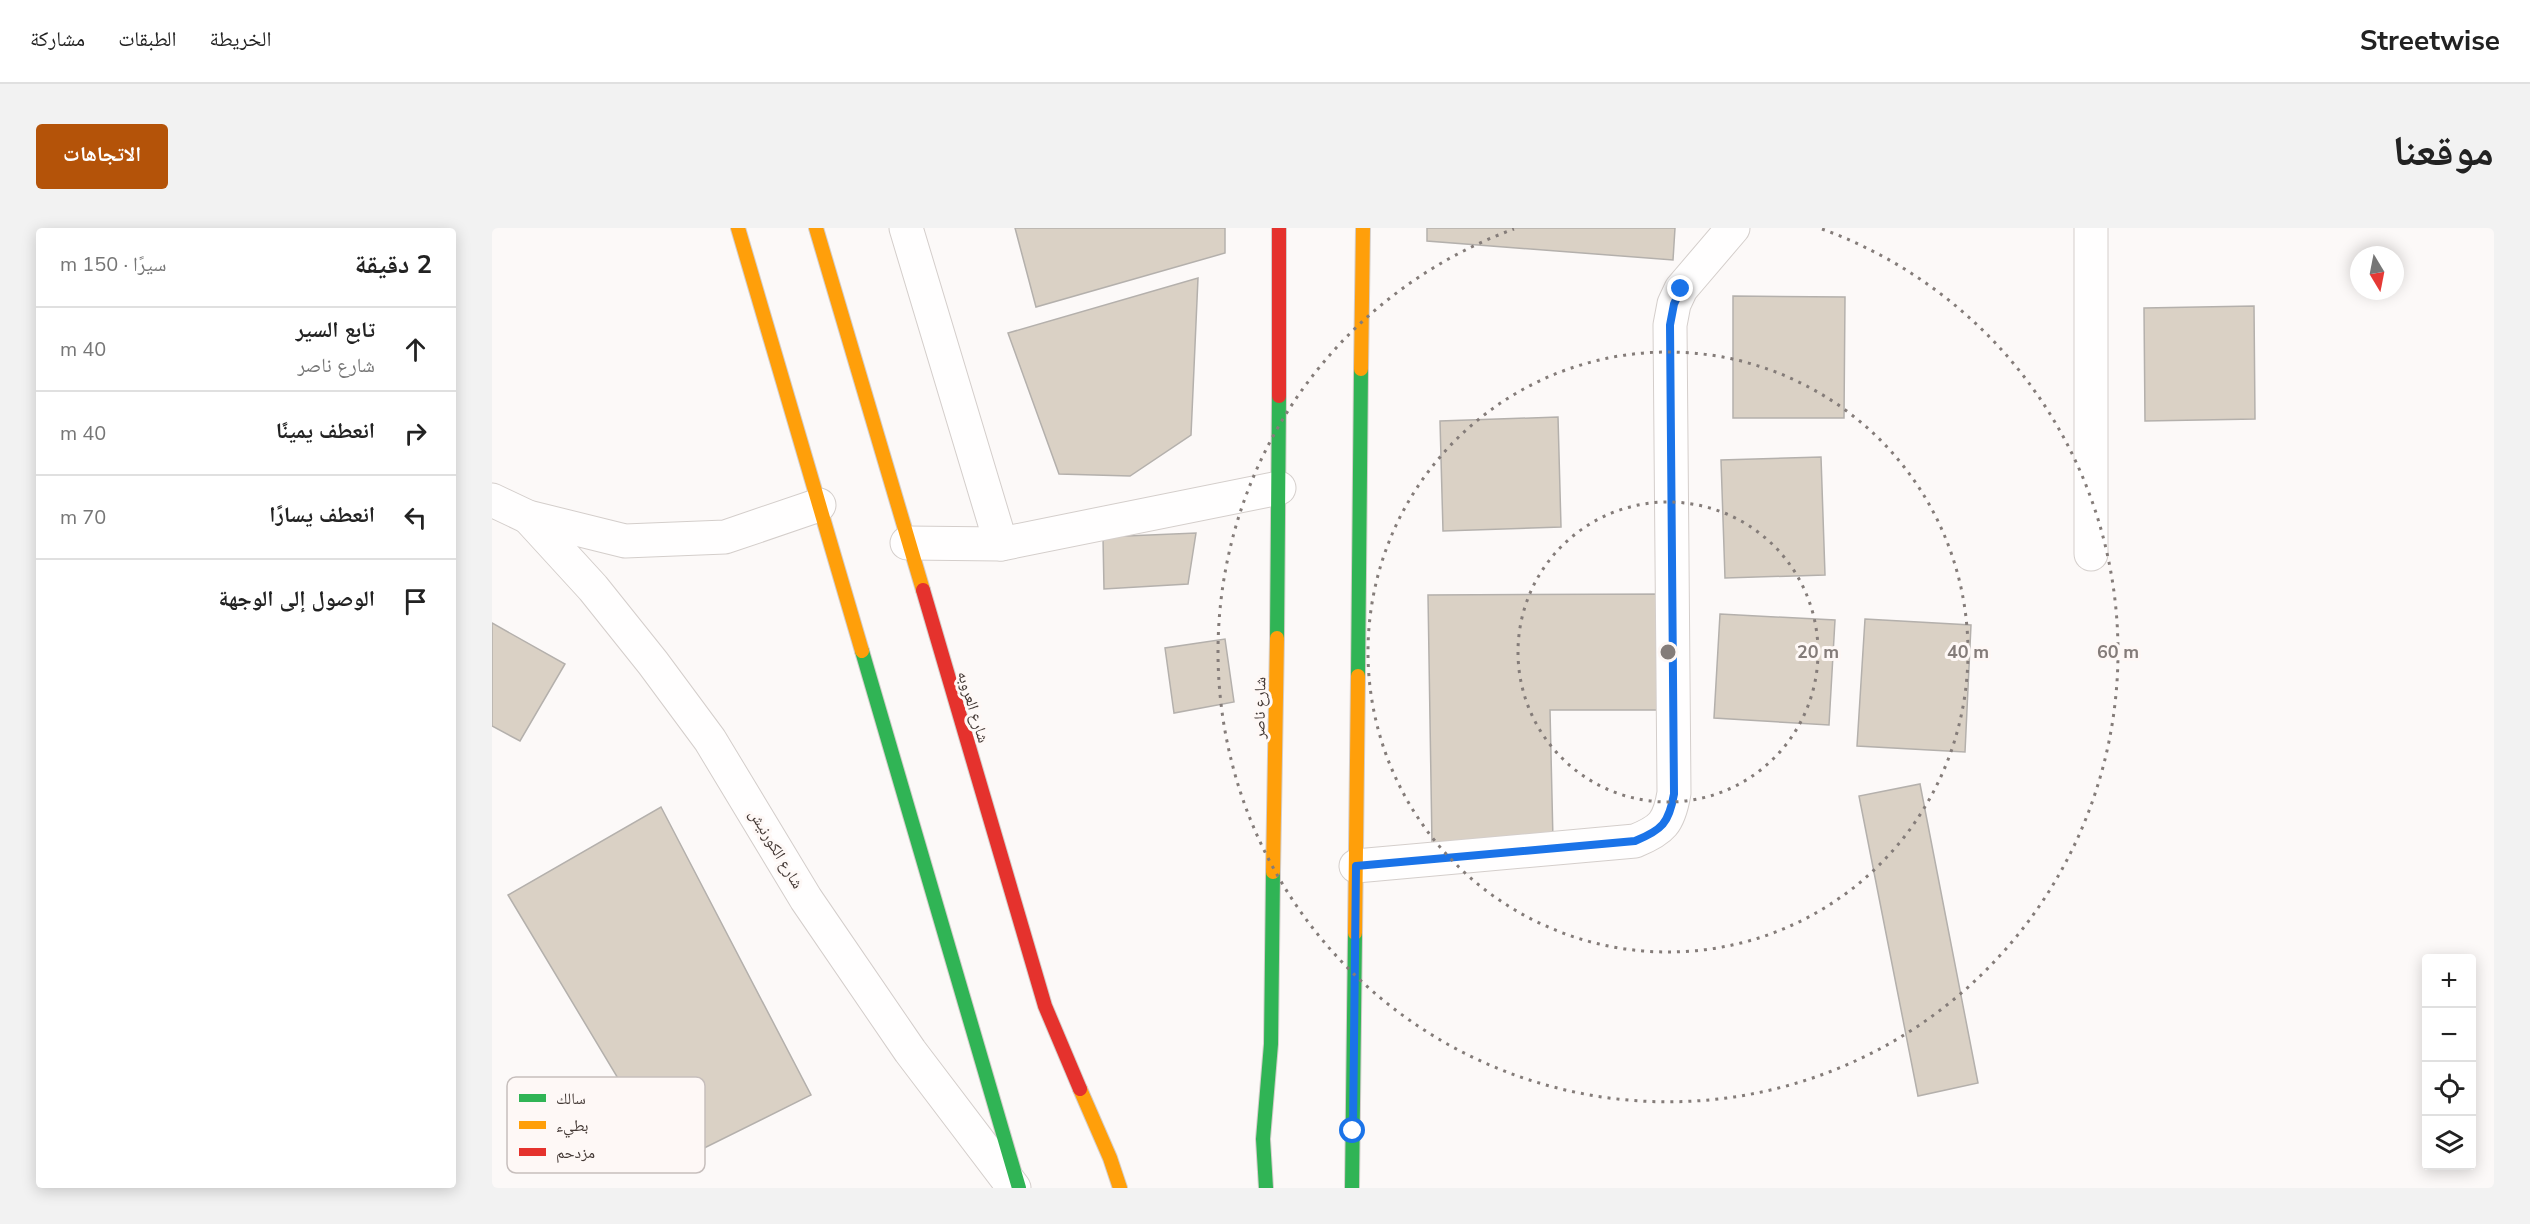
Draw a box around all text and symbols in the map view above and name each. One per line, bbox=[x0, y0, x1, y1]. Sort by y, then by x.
text: Streetwise bbox=[2360, 22, 2500, 60]
text: مشاركة bbox=[30, 25, 85, 53]
text: الطبقات bbox=[118, 25, 177, 53]
text: الخريطة bbox=[210, 25, 271, 53]
text: موقعنا bbox=[2393, 123, 2494, 180]
button: الاتجاهات bbox=[36, 124, 168, 189]
north arrow bbox=[2350, 246, 2404, 300]
text: 2 دقيقة bbox=[355, 247, 432, 282]
text: سيرًا · 150 m bbox=[60, 251, 166, 278]
route end bbox=[1667, 275, 1693, 301]
text: تابع السير bbox=[296, 315, 375, 345]
icon: ahead bbox=[399, 333, 432, 366]
text: 40 m bbox=[60, 336, 106, 363]
text: شارع ناصر bbox=[297, 352, 375, 379]
text: انعطف يمينًا bbox=[276, 416, 375, 446]
icon: right bbox=[399, 417, 432, 450]
text: 40 m bbox=[60, 420, 106, 447]
text: انعطف يسارًا bbox=[269, 500, 375, 530]
icon: left bbox=[399, 501, 432, 534]
text: 70 m bbox=[60, 504, 106, 531]
text: الوصول إلى الوجهة bbox=[218, 584, 375, 614]
icon: arrive bbox=[399, 585, 432, 618]
text: 20 m bbox=[1797, 640, 1839, 664]
text: 40 m bbox=[1947, 640, 1989, 664]
text: 60 m bbox=[2097, 640, 2139, 664]
centre of rings bbox=[1658, 642, 1678, 662]
street label: شارع العروبه bbox=[952, 668, 994, 746]
street label: شارع ناصر bbox=[1248, 677, 1272, 740]
street label: شارع الكورنيش bbox=[744, 805, 808, 893]
map controls bbox=[2422, 954, 2476, 1170]
button: + bbox=[2422, 954, 2476, 1008]
button: − bbox=[2422, 1008, 2476, 1062]
button: locate bbox=[2422, 1062, 2476, 1116]
legend bbox=[507, 1077, 705, 1173]
text: سالك bbox=[556, 1088, 586, 1110]
text: بطيء bbox=[556, 1115, 588, 1138]
button: layers bbox=[2422, 1116, 2476, 1170]
route start bbox=[1339, 1117, 1365, 1143]
text: مزدحم bbox=[556, 1142, 595, 1164]

